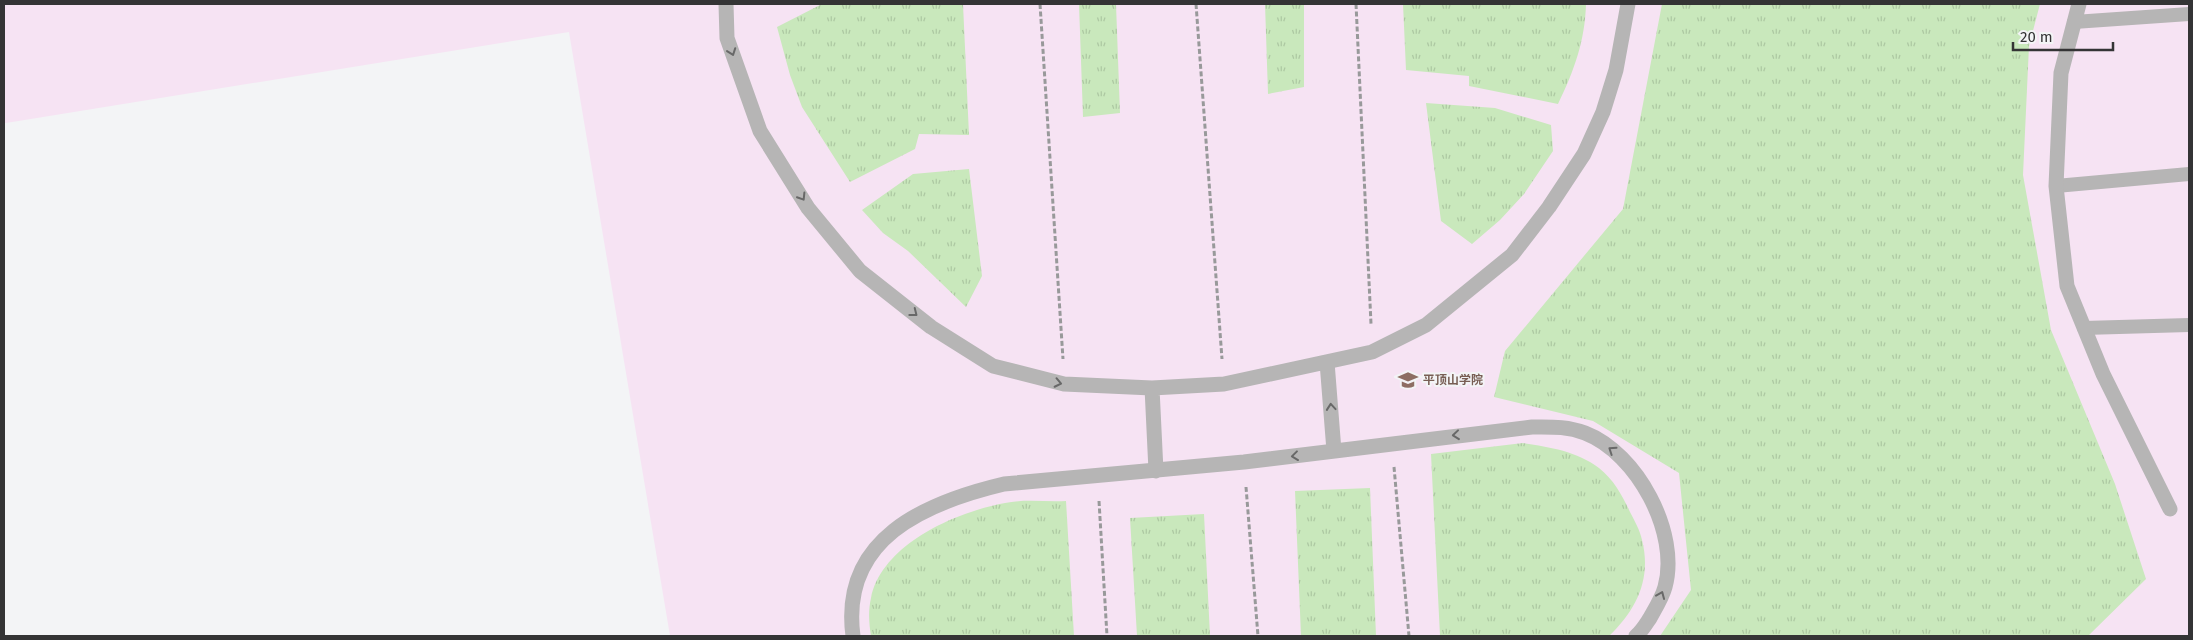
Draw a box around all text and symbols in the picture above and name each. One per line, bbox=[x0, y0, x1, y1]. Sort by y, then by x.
scale bar bbox=[2013, 20, 2113, 52]
text: 20 m bbox=[2020, 28, 2053, 46]
one-way arrow bbox=[726, 47, 736, 55]
one-way arrow bbox=[795, 192, 805, 201]
one-way arrow bbox=[908, 308, 917, 317]
school or university icon: 平顶山学院 bbox=[1397, 369, 1419, 391]
place label: 平顶山学院 bbox=[1423, 373, 1483, 387]
one-way arrow bbox=[1053, 377, 1062, 387]
one-way arrow bbox=[1326, 403, 1337, 411]
one-way arrow bbox=[1452, 429, 1460, 440]
one-way arrow bbox=[1608, 447, 1618, 456]
one-way arrow bbox=[1290, 450, 1298, 461]
one-way arrow bbox=[1655, 591, 1666, 600]

